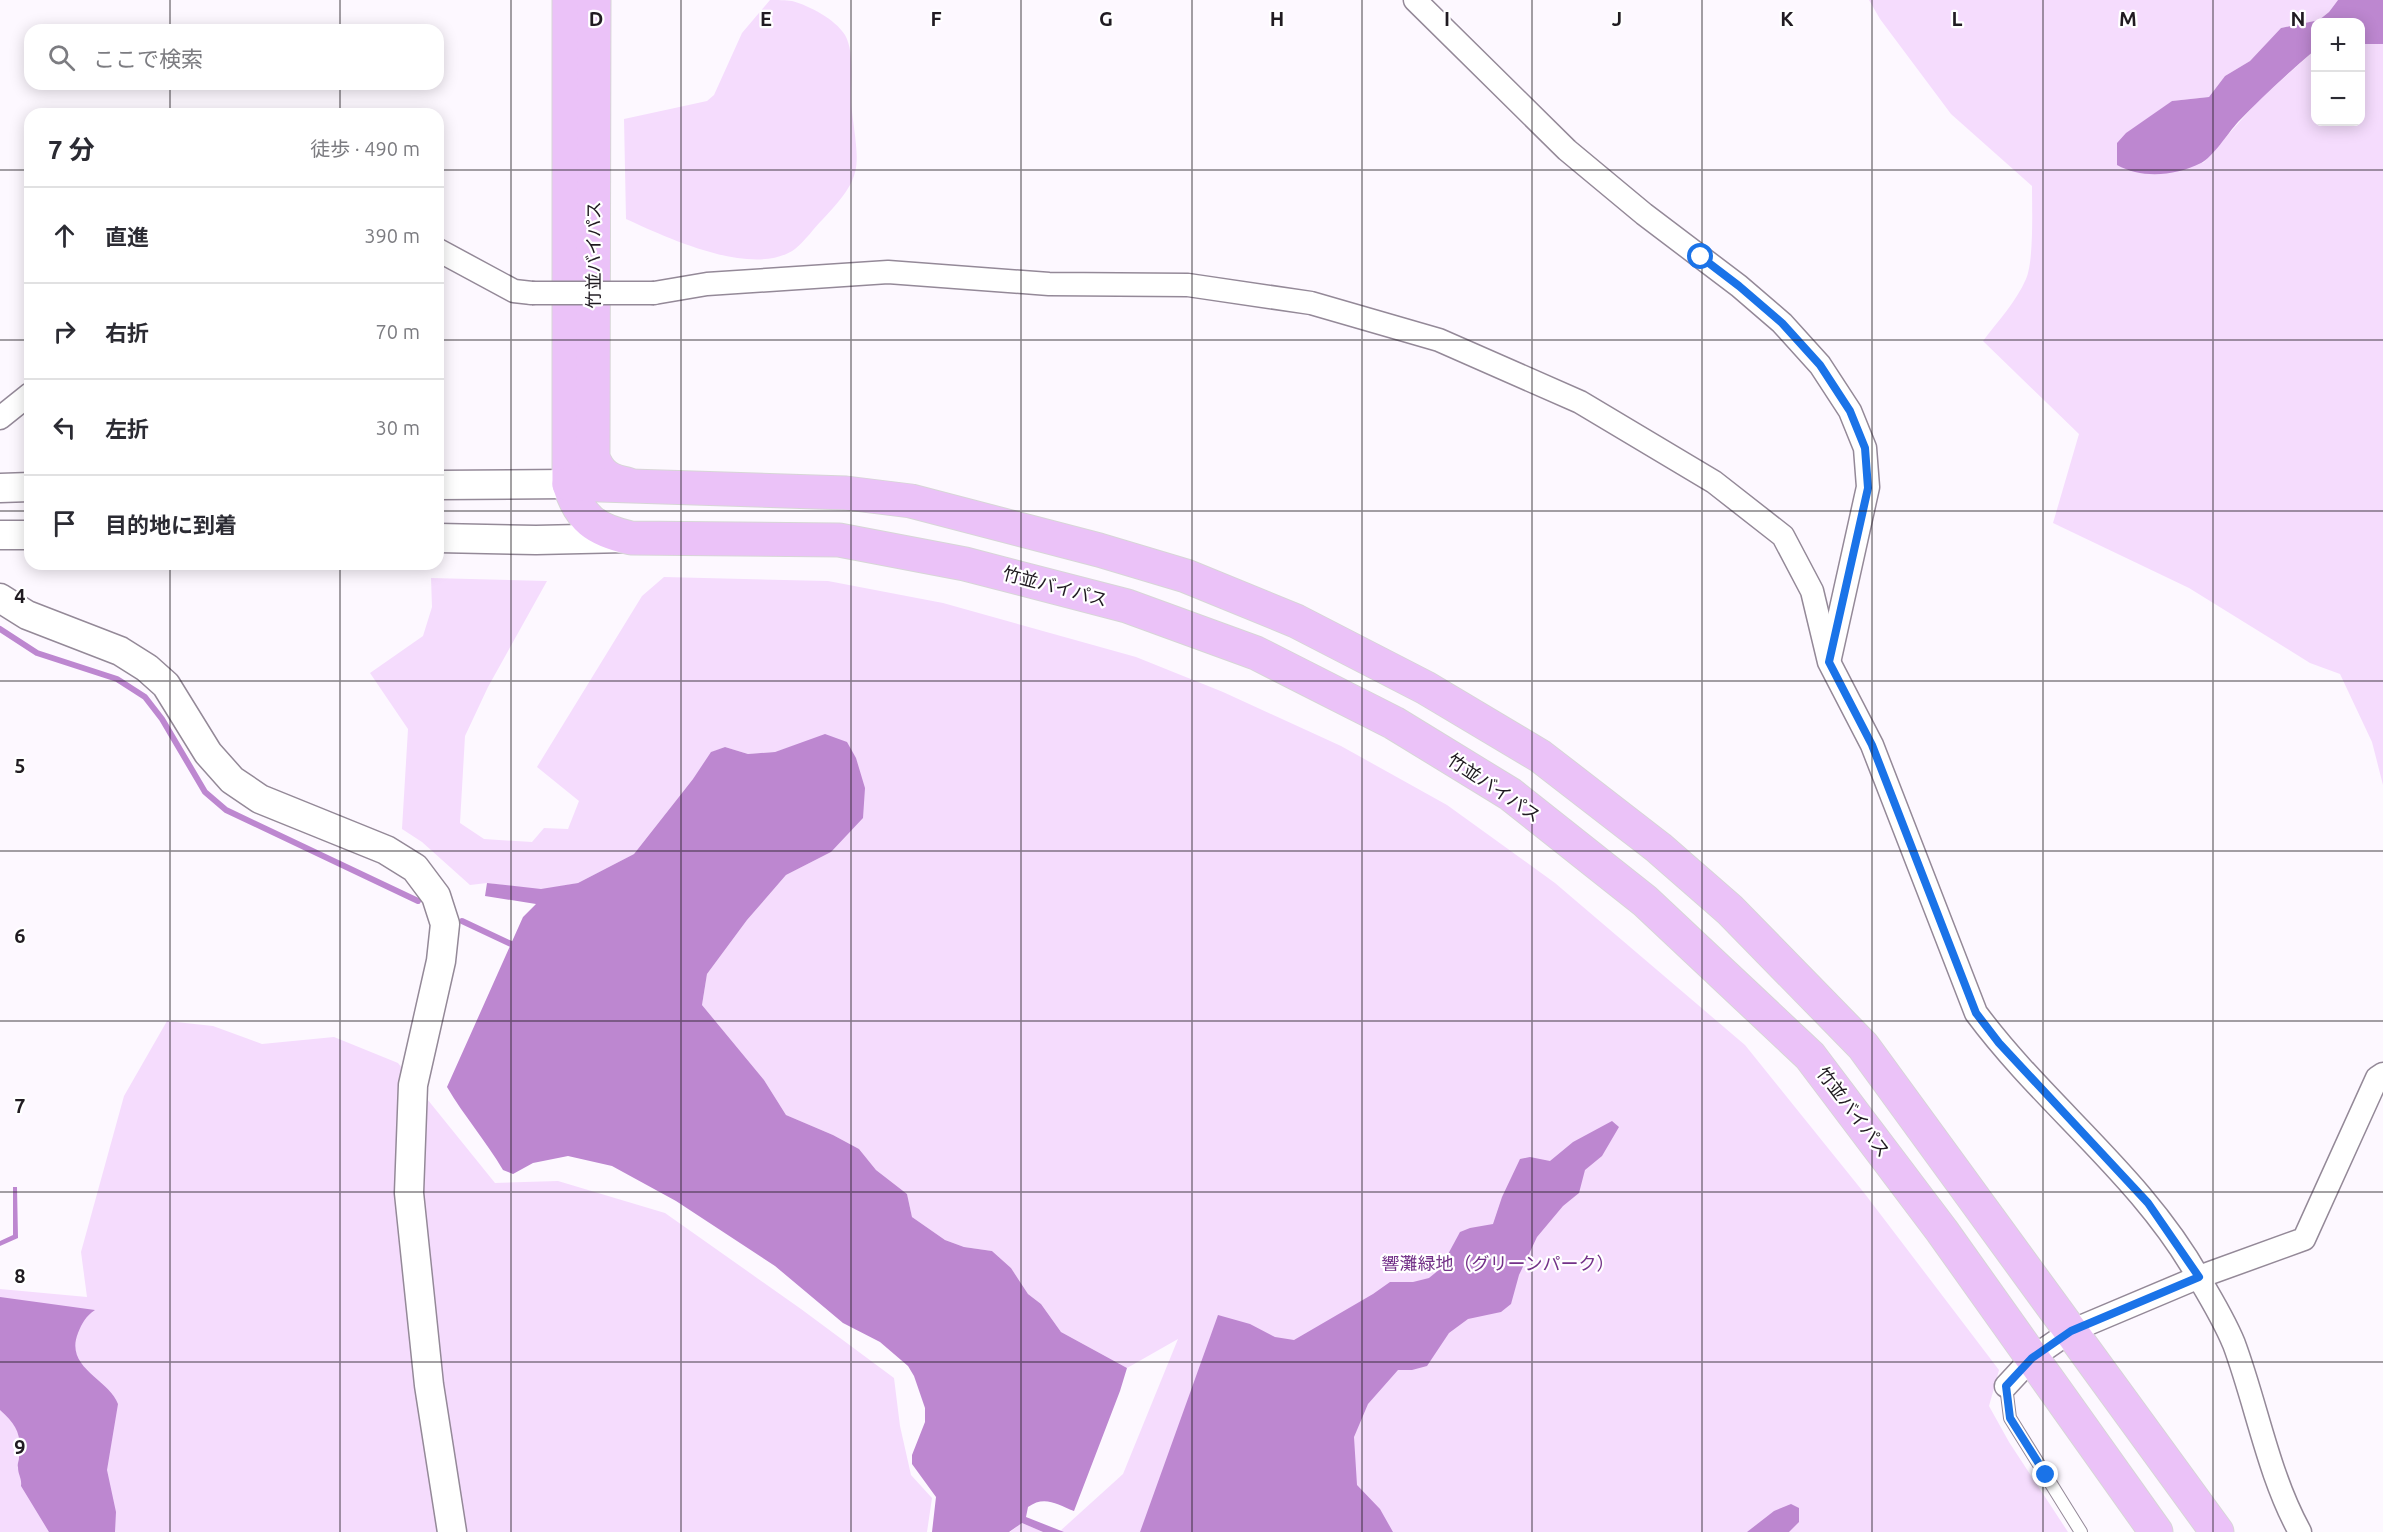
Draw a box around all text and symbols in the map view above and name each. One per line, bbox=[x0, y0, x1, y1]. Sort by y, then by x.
text: D bbox=[589, 7, 603, 30]
text: E bbox=[760, 7, 772, 30]
text: F bbox=[930, 7, 942, 30]
text: G bbox=[1099, 7, 1113, 30]
text: H bbox=[1270, 7, 1284, 30]
text: I bbox=[1444, 7, 1450, 30]
text: J bbox=[1612, 7, 1622, 30]
text: K bbox=[1780, 7, 1794, 30]
text: L bbox=[1952, 7, 1963, 30]
text: M bbox=[2119, 7, 2137, 30]
text: N bbox=[2291, 7, 2305, 30]
map controls bbox=[2311, 18, 2365, 126]
button: + bbox=[2311, 18, 2365, 72]
search box bbox=[24, 24, 444, 90]
icon: search bbox=[45, 41, 78, 74]
text: ここで検索 bbox=[93, 46, 203, 71]
button: − bbox=[2311, 72, 2365, 126]
text: 7 分 bbox=[48, 135, 95, 164]
text: 徒歩 · 490 m bbox=[310, 137, 420, 160]
street label: 竹並バイパス bbox=[583, 201, 603, 309]
icon: ahead bbox=[48, 219, 81, 252]
text: 直進 bbox=[105, 224, 149, 249]
text: 390 m bbox=[364, 224, 420, 247]
route start bbox=[1687, 243, 1713, 269]
icon: right bbox=[48, 315, 81, 348]
text: 右折 bbox=[105, 320, 149, 345]
text: 70 m bbox=[376, 320, 420, 343]
icon: left bbox=[48, 411, 81, 444]
text: 左折 bbox=[105, 416, 149, 441]
text: 30 m bbox=[376, 416, 420, 439]
icon: arrive bbox=[48, 507, 81, 540]
text: 目的地に到着 bbox=[105, 512, 237, 537]
street label: 竹並バイパス bbox=[1001, 562, 1110, 610]
text: 4 bbox=[14, 584, 26, 607]
street label: 竹並バイパス bbox=[1444, 749, 1545, 826]
text: 5 bbox=[14, 754, 26, 777]
text: 6 bbox=[14, 924, 26, 947]
street label: 竹並バイパス bbox=[1813, 1062, 1894, 1160]
text: 7 bbox=[14, 1094, 26, 1117]
park label: 響灘緑地（グリーンパーク） bbox=[1381, 1253, 1615, 1273]
text: 8 bbox=[14, 1264, 26, 1287]
text: 9 bbox=[14, 1435, 26, 1458]
route end bbox=[2032, 1461, 2058, 1487]

